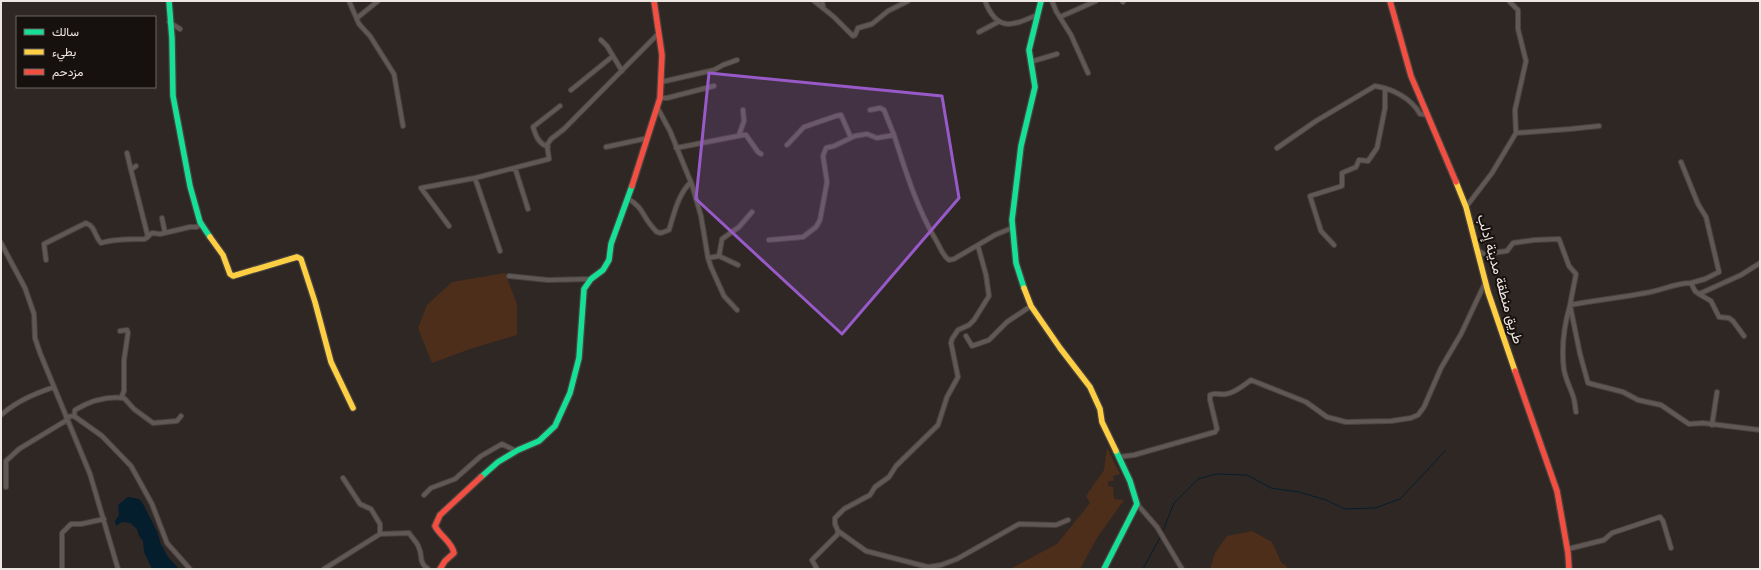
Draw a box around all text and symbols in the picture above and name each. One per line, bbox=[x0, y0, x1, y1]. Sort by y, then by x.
legend bbox=[16, 16, 156, 88]
text: سالك bbox=[52, 25, 79, 39]
text: بطيء bbox=[52, 45, 76, 62]
text: مزدحم bbox=[52, 65, 83, 80]
street label: طريق منطقة مدينة إدلب bbox=[1472, 212, 1527, 346]

